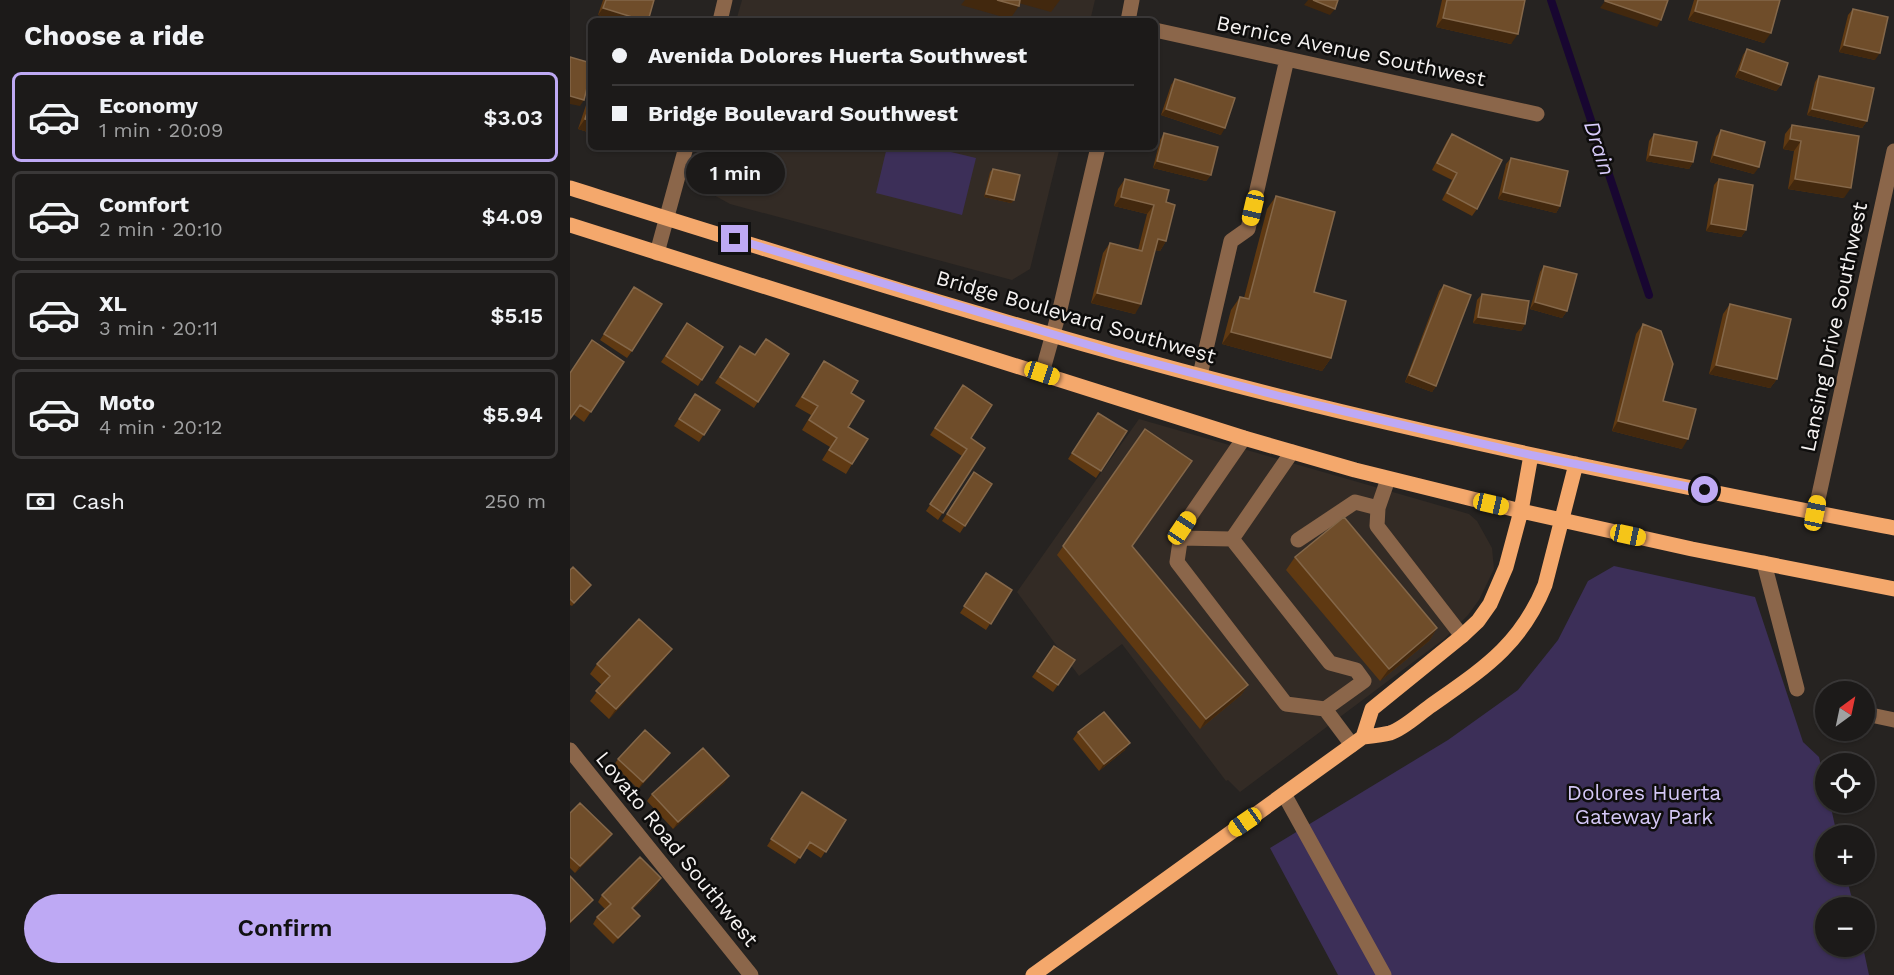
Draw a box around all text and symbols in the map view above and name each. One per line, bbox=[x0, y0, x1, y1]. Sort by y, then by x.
street label: Bernice Avenue Southwest bbox=[1214, 10, 1488, 91]
text: Choose a ride bbox=[24, 20, 204, 52]
text: Avenida Dolores Huerta Southwest bbox=[648, 43, 1027, 68]
icon: car bbox=[27, 90, 81, 144]
text: Economy bbox=[99, 93, 198, 118]
text: Bridge Boulevard Southwest bbox=[648, 101, 958, 126]
text: $3.03 bbox=[484, 105, 543, 130]
text: 1 min · 20:09 bbox=[99, 118, 223, 142]
water label: Drain bbox=[1579, 118, 1620, 179]
callout: 1 min bbox=[686, 152, 784, 194]
text: 1 min bbox=[710, 161, 761, 185]
car bbox=[1240, 188, 1266, 228]
icon: car bbox=[27, 189, 81, 243]
text: Comfort bbox=[99, 192, 189, 217]
street label: Lansing Drive Southwest bbox=[1795, 200, 1872, 454]
text: $4.09 bbox=[482, 204, 543, 229]
text: 2 min · 20:10 bbox=[99, 217, 223, 241]
route end bbox=[721, 225, 748, 252]
street label: Bridge Boulevard Southwest bbox=[933, 265, 1219, 369]
icon: car bbox=[27, 288, 81, 342]
text: XL bbox=[99, 291, 127, 316]
text: $5.15 bbox=[490, 303, 543, 328]
text: 3 min · 20:11 bbox=[99, 316, 218, 340]
car bbox=[1022, 359, 1062, 387]
icon: car bbox=[27, 387, 81, 441]
text: Moto bbox=[99, 390, 155, 415]
text: $5.94 bbox=[483, 402, 543, 427]
text: 4 min · 20:12 bbox=[99, 415, 222, 439]
route start bbox=[1691, 476, 1718, 503]
icon: cash bbox=[24, 485, 57, 518]
text: Cash bbox=[72, 489, 125, 514]
text: 250 m bbox=[484, 489, 546, 513]
car bbox=[1471, 491, 1511, 517]
car bbox=[1802, 494, 1828, 532]
car bbox=[1164, 508, 1200, 548]
car bbox=[1609, 522, 1647, 548]
north arrow bbox=[1815, 681, 1875, 741]
map controls bbox=[1815, 681, 1875, 957]
street label: Lovato Road Southwest bbox=[591, 746, 764, 951]
button: locate bbox=[1815, 753, 1875, 813]
park label: Dolores Huerta Gateway Park bbox=[1567, 780, 1721, 829]
car bbox=[1225, 804, 1265, 840]
button: + bbox=[1815, 825, 1875, 885]
button: Confirm bbox=[24, 894, 546, 963]
button: − bbox=[1815, 897, 1875, 957]

